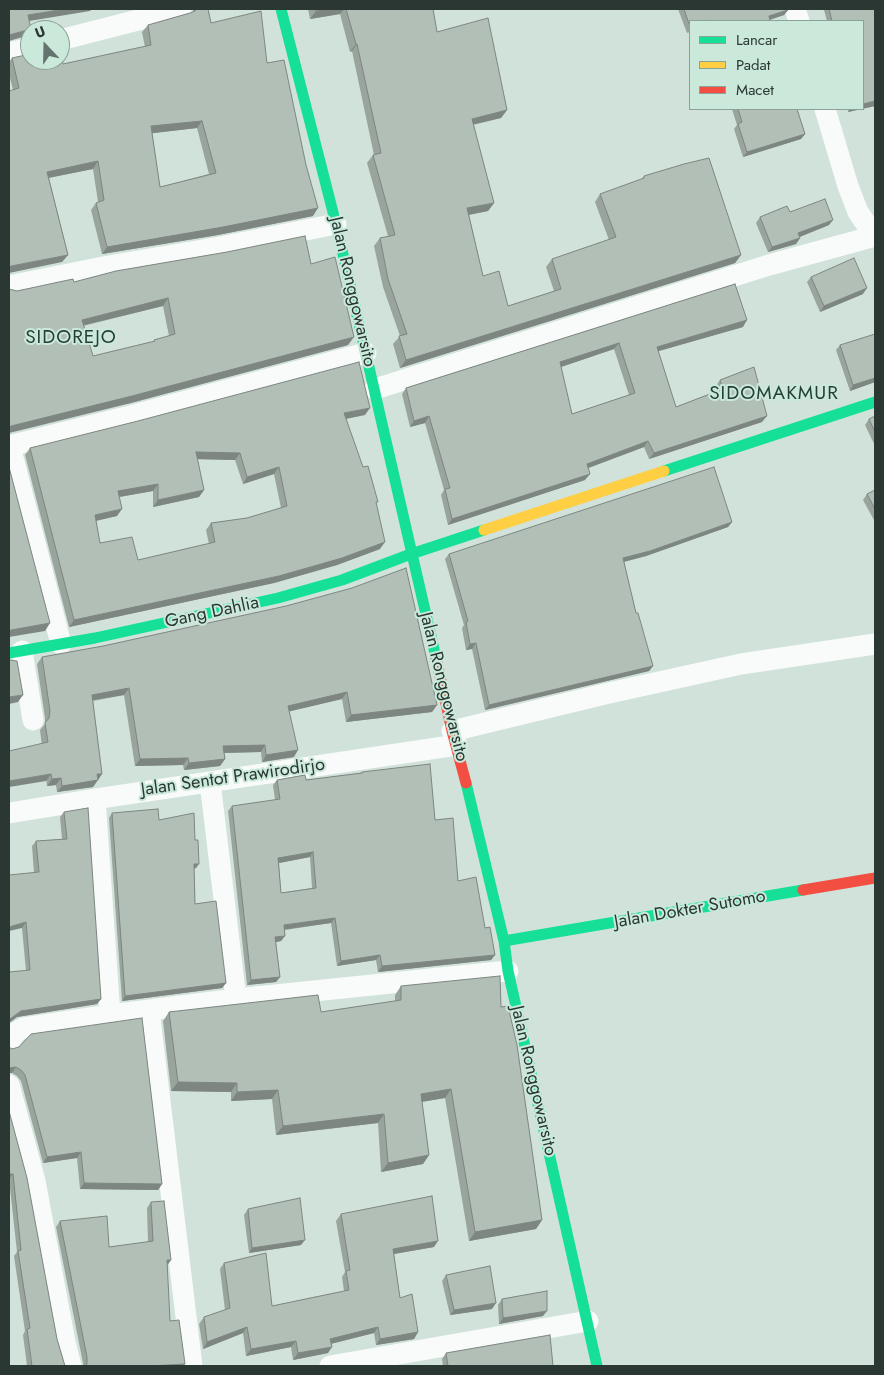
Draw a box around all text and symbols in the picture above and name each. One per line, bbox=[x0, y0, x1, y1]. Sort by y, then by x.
north arrow bbox=[20, 20, 70, 70]
legend bbox=[689, 20, 864, 110]
text: U bbox=[32, 21, 48, 43]
text: Lancar bbox=[736, 29, 777, 51]
text: Padat bbox=[736, 54, 770, 76]
text: Macet bbox=[736, 79, 774, 101]
street label: Jalan Ronggowarsito bbox=[324, 215, 380, 369]
district label: SIDOREJO bbox=[24, 327, 118, 349]
district label: SIDOMAKMUR bbox=[708, 383, 840, 405]
street label: Gang Dahlia bbox=[163, 593, 261, 633]
street label: Jalan Ronggowarsito bbox=[414, 610, 472, 764]
street label: Jalan Sentot Prawirodirjo bbox=[140, 754, 326, 802]
street label: Jalan Dokter Sutomo bbox=[613, 886, 767, 934]
street label: Jalan Ronggowarsito bbox=[505, 1004, 561, 1158]

